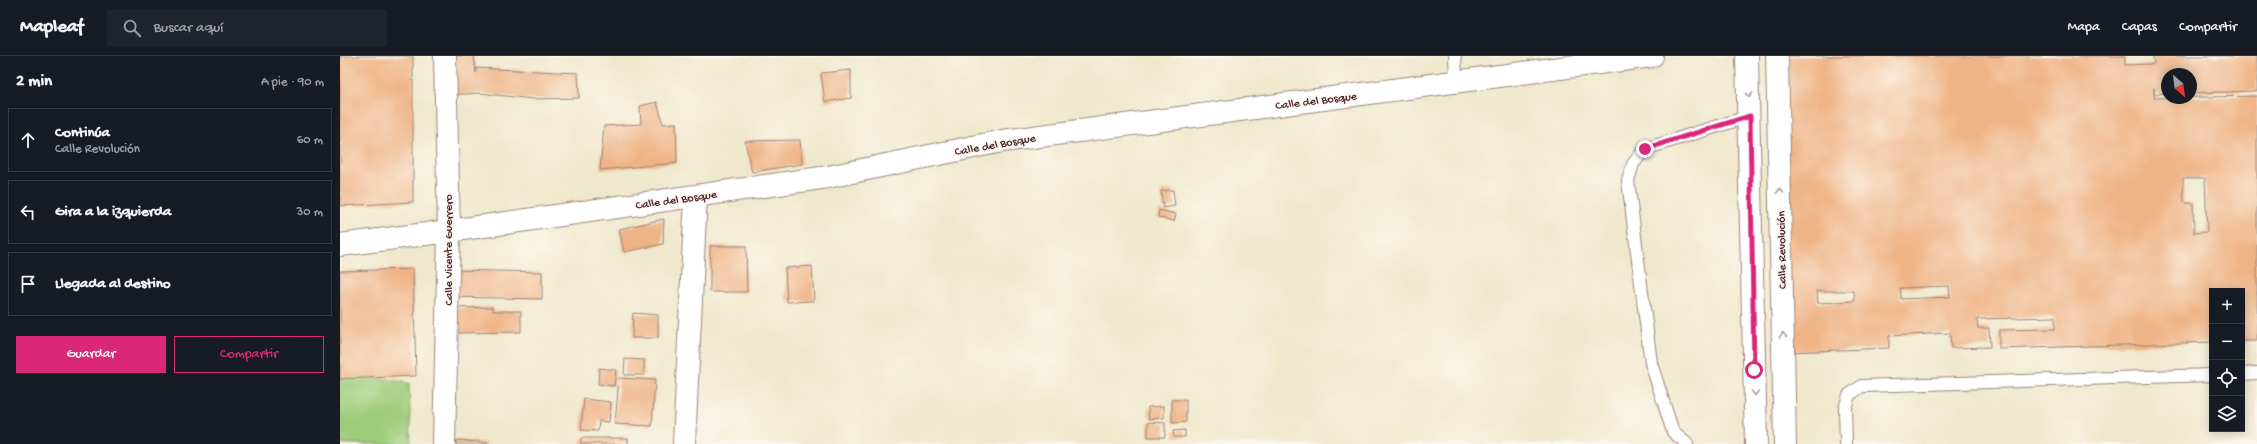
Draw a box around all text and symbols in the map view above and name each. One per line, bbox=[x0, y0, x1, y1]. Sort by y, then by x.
search box bbox=[107, 10, 387, 46]
text: Mapleaf bbox=[20, 16, 83, 39]
icon: search bbox=[121, 17, 143, 39]
text: Buscar aquí bbox=[153, 19, 224, 37]
text: Mapa bbox=[2068, 19, 2100, 36]
text: Capas bbox=[2122, 19, 2157, 36]
text: Compartir bbox=[2179, 19, 2237, 36]
north arrow bbox=[2161, 68, 2197, 104]
text: 2 min bbox=[16, 72, 52, 92]
text: A pie · 90 m bbox=[261, 75, 324, 90]
street label: Calle del Bosque bbox=[1275, 90, 1359, 114]
one-way arrow bbox=[1745, 92, 1753, 98]
text: Continúa bbox=[55, 124, 110, 142]
icon: ahead bbox=[17, 129, 39, 151]
street label: Calle del Bosque bbox=[954, 132, 1038, 160]
text: 60 m bbox=[297, 133, 323, 148]
route end bbox=[1636, 140, 1654, 158]
text: Calle Revolución bbox=[55, 142, 140, 157]
street label: Calle del Bosque bbox=[635, 188, 719, 214]
one-way arrow bbox=[1776, 188, 1784, 194]
street label: Calle Vicente Guerrero bbox=[443, 194, 457, 306]
icon: left bbox=[17, 201, 39, 223]
text: Gira a la izquierda bbox=[55, 203, 171, 221]
text: 30 m bbox=[297, 205, 323, 220]
street label: Calle Revolución bbox=[1775, 210, 1791, 289]
icon: arrive bbox=[17, 273, 39, 295]
text: Llegada al destino bbox=[55, 275, 171, 293]
map controls bbox=[2209, 288, 2245, 432]
button: + bbox=[2209, 288, 2245, 324]
button: − bbox=[2209, 324, 2245, 360]
one-way arrow bbox=[1779, 332, 1788, 338]
button: Guardar bbox=[16, 336, 166, 373]
button: Compartir bbox=[174, 336, 324, 373]
button: locate bbox=[2209, 360, 2245, 396]
route start bbox=[1745, 361, 1763, 379]
one-way arrow bbox=[1751, 390, 1759, 396]
button: layers bbox=[2209, 396, 2245, 432]

